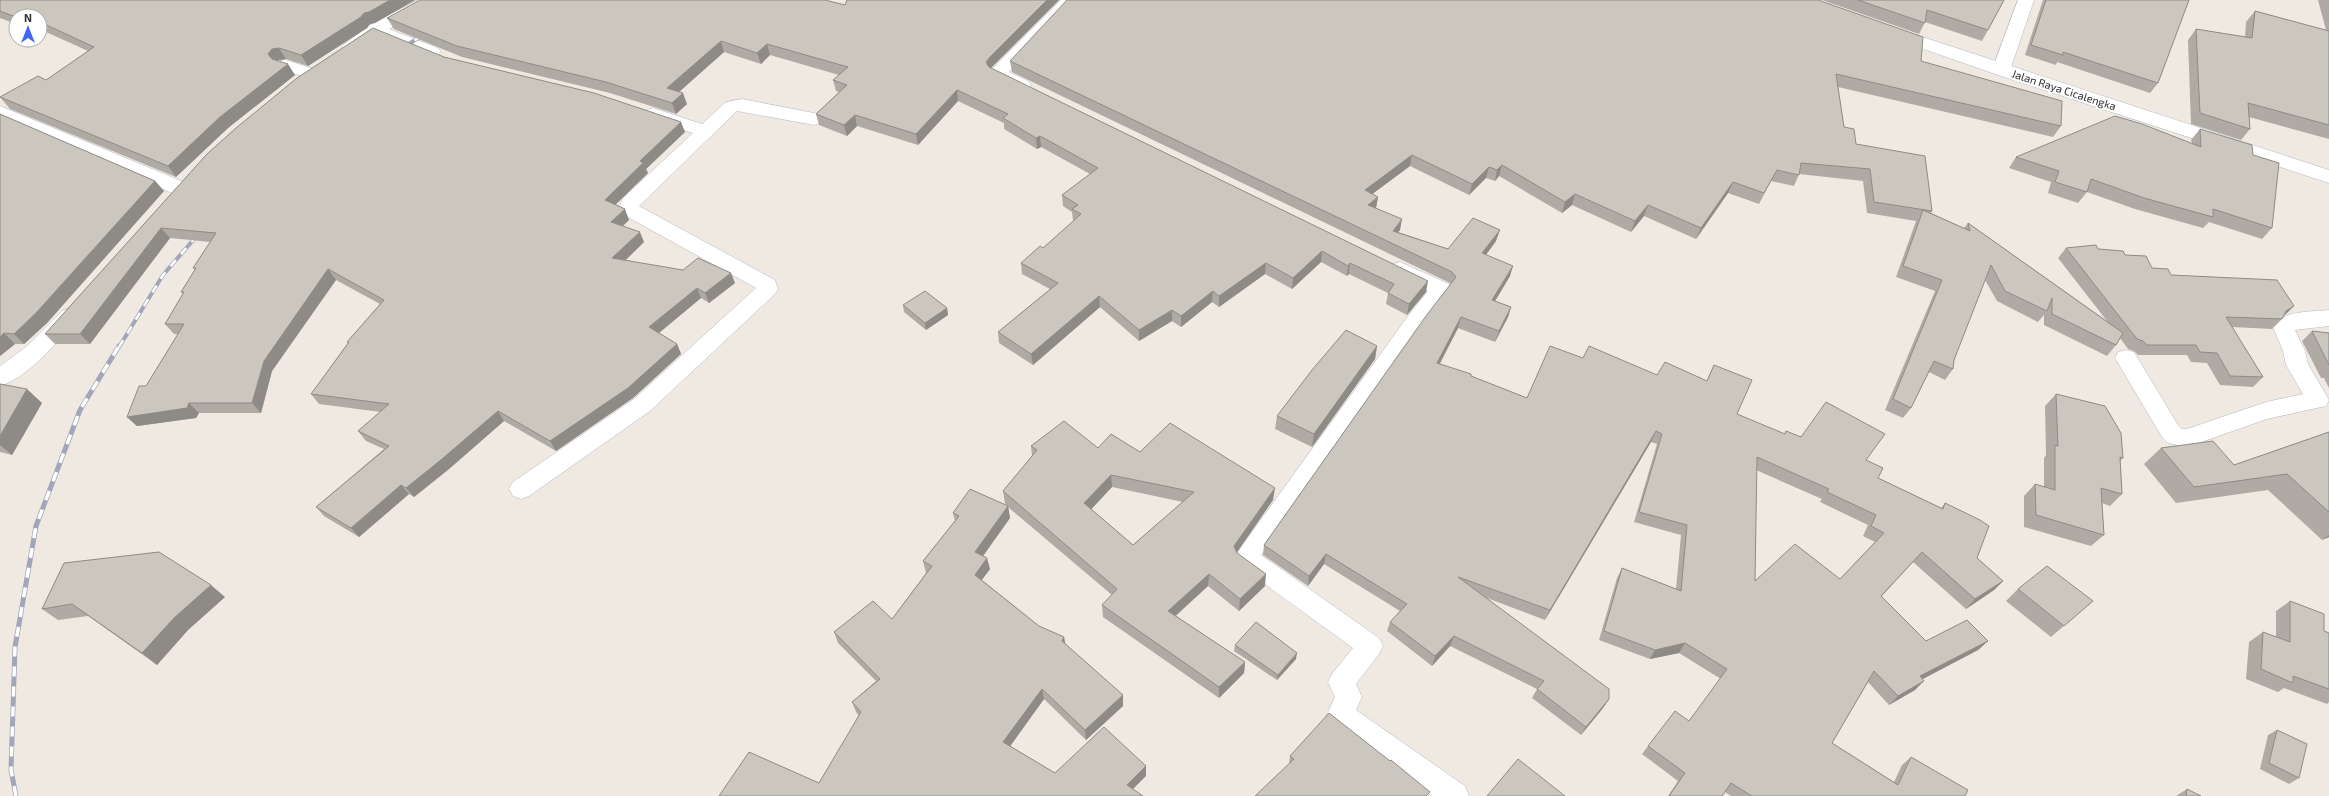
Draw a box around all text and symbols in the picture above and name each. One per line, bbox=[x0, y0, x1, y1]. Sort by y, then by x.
north arrow bbox=[8, 8, 48, 48]
text: N bbox=[24, 11, 32, 24]
street label: Jalan Raya Cicalengka bbox=[2010, 67, 2118, 113]

